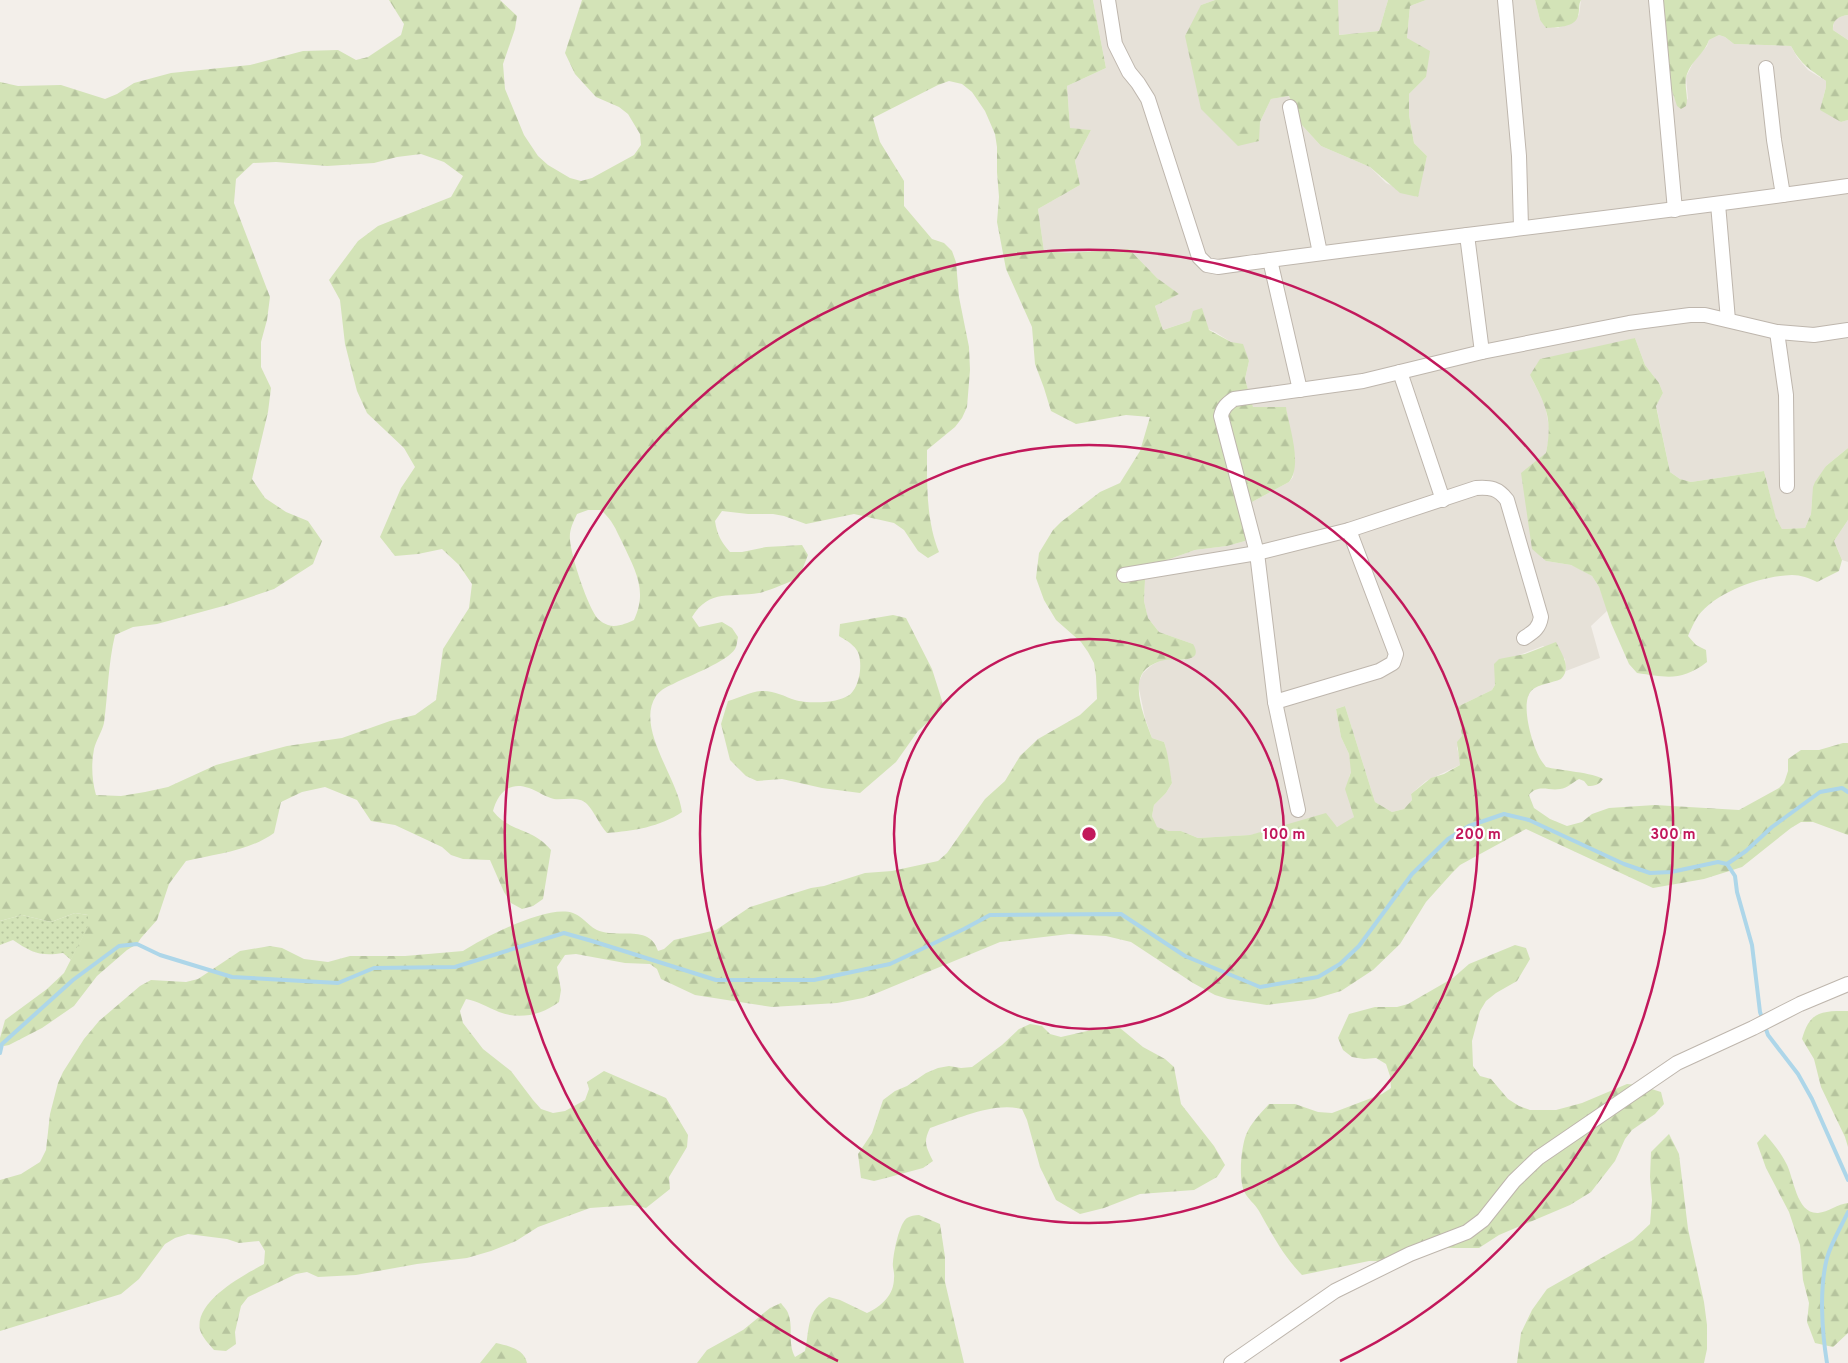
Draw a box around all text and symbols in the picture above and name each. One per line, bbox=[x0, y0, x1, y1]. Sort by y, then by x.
centre of rings bbox=[1080, 825, 1098, 843]
text: 100 m bbox=[1263, 826, 1305, 845]
text: 200 m bbox=[1455, 826, 1501, 845]
text: 300 m bbox=[1650, 826, 1696, 845]

